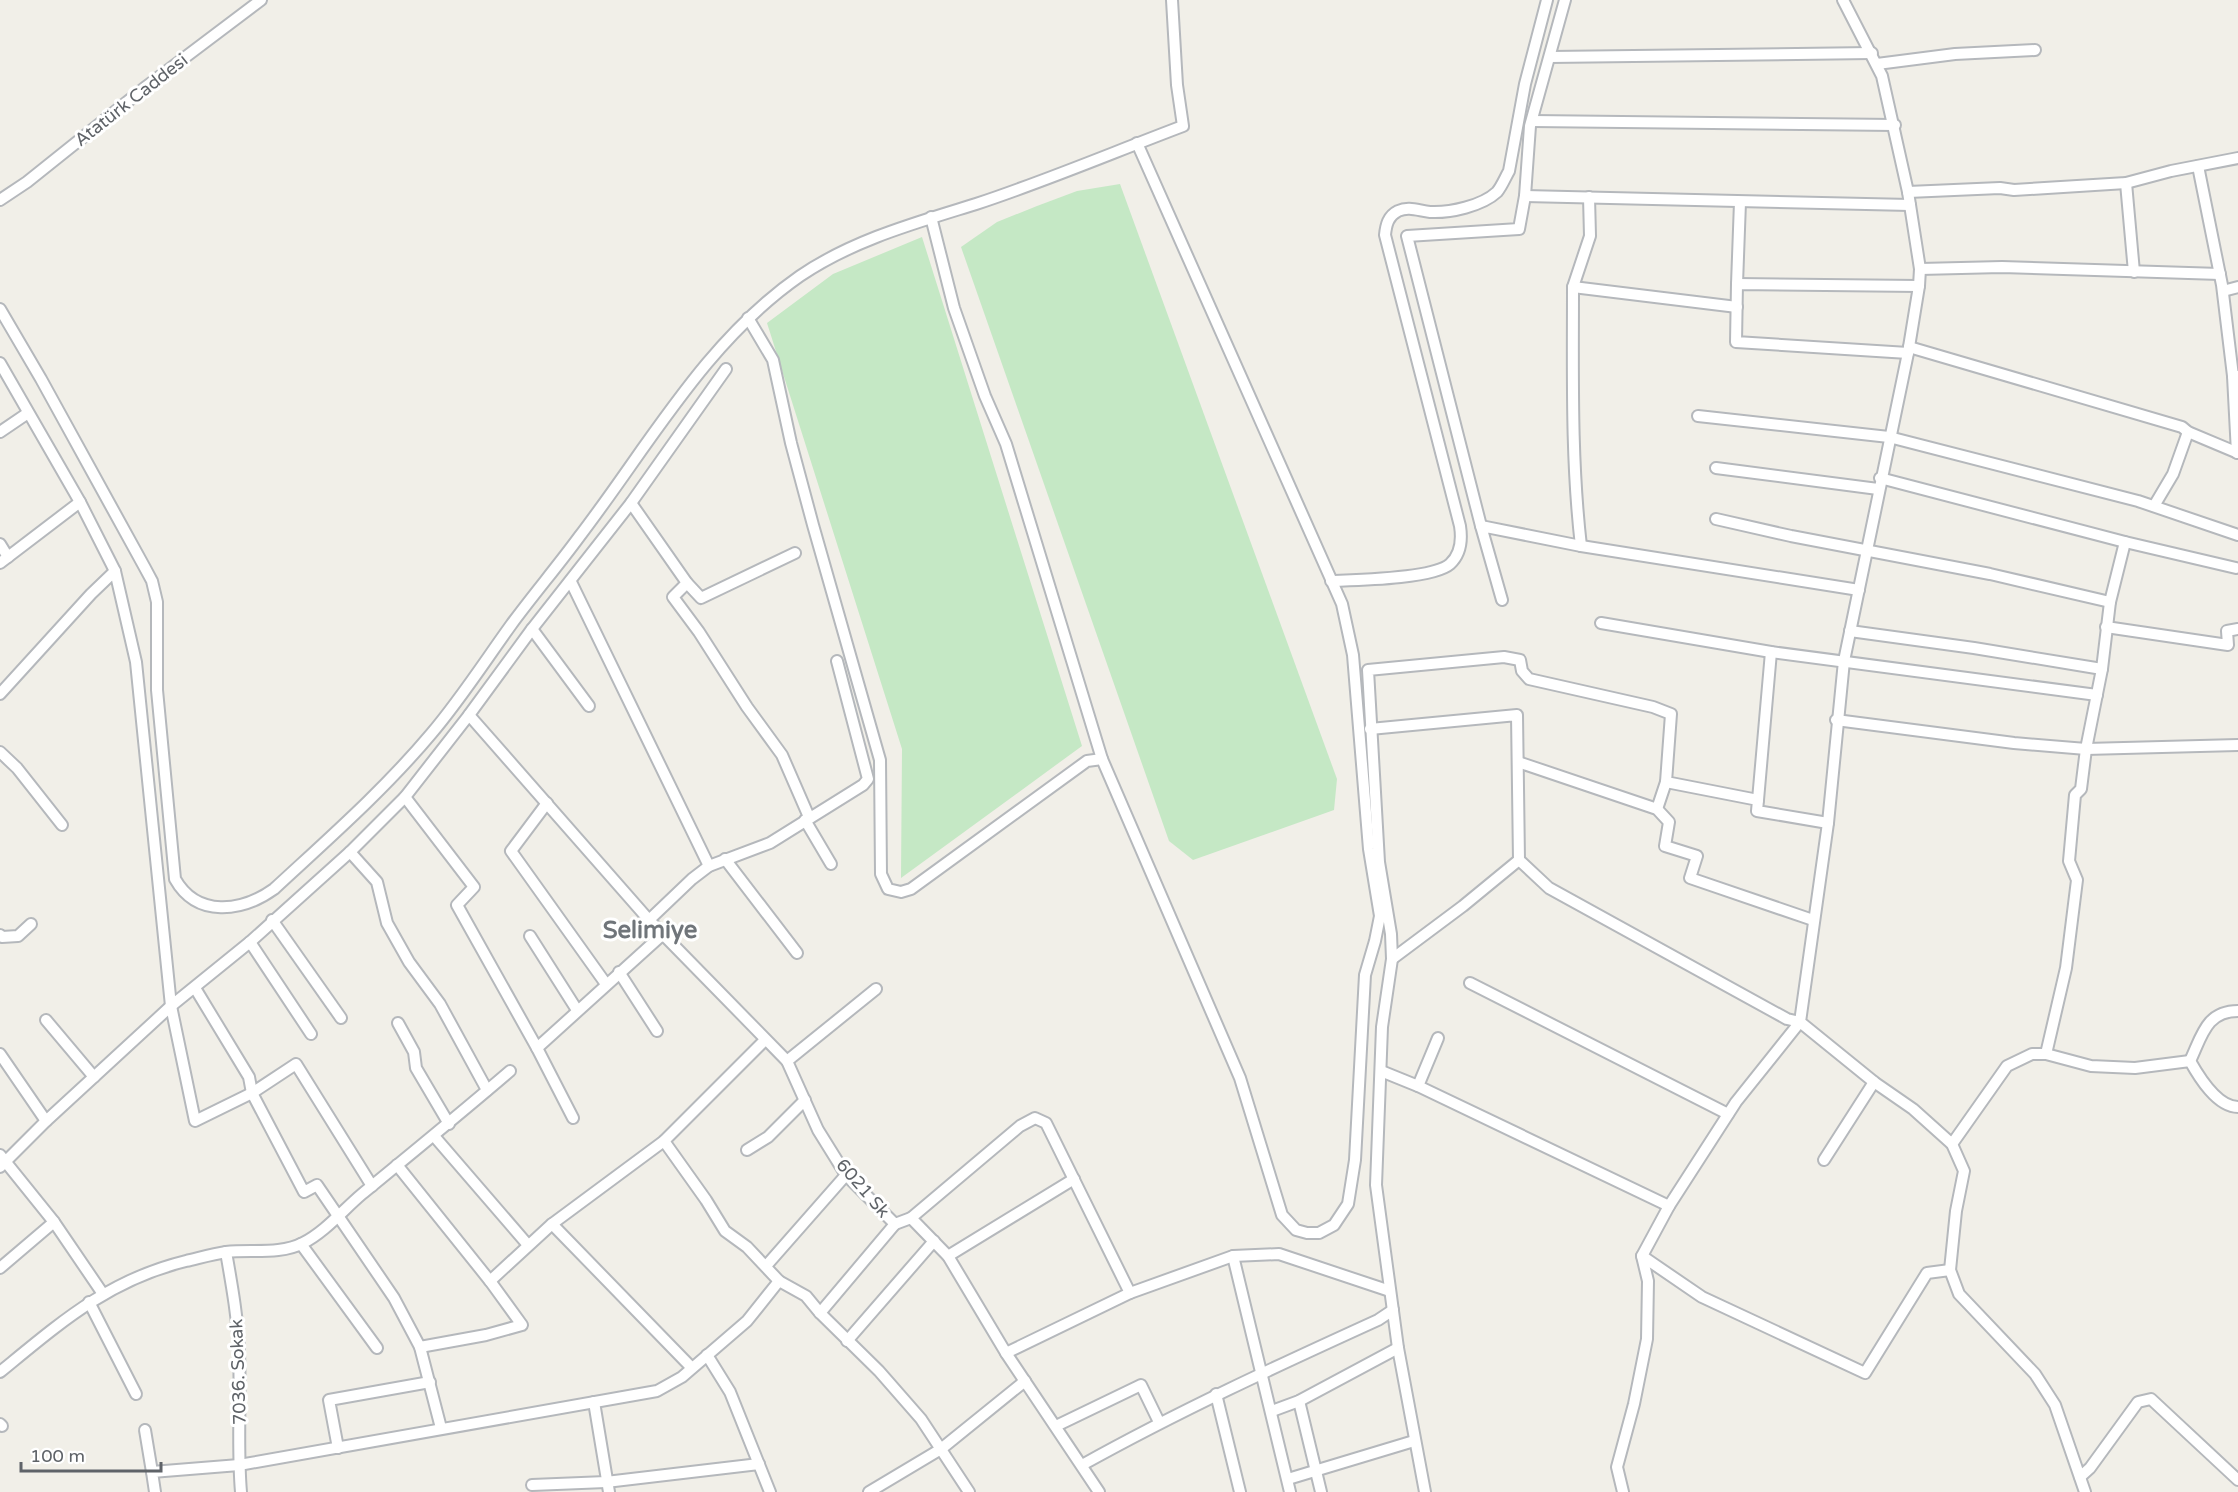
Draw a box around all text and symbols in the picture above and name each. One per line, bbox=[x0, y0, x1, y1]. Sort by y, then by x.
street label: Atatürk Caddesi bbox=[70, 49, 192, 151]
district label: Selimiye bbox=[603, 916, 698, 945]
street label: 6021 Sk bbox=[832, 1154, 895, 1222]
street label: 7036. Sokak bbox=[225, 1318, 251, 1425]
scale bar bbox=[21, 1435, 160, 1473]
text: 100 m bbox=[30, 1445, 85, 1467]

